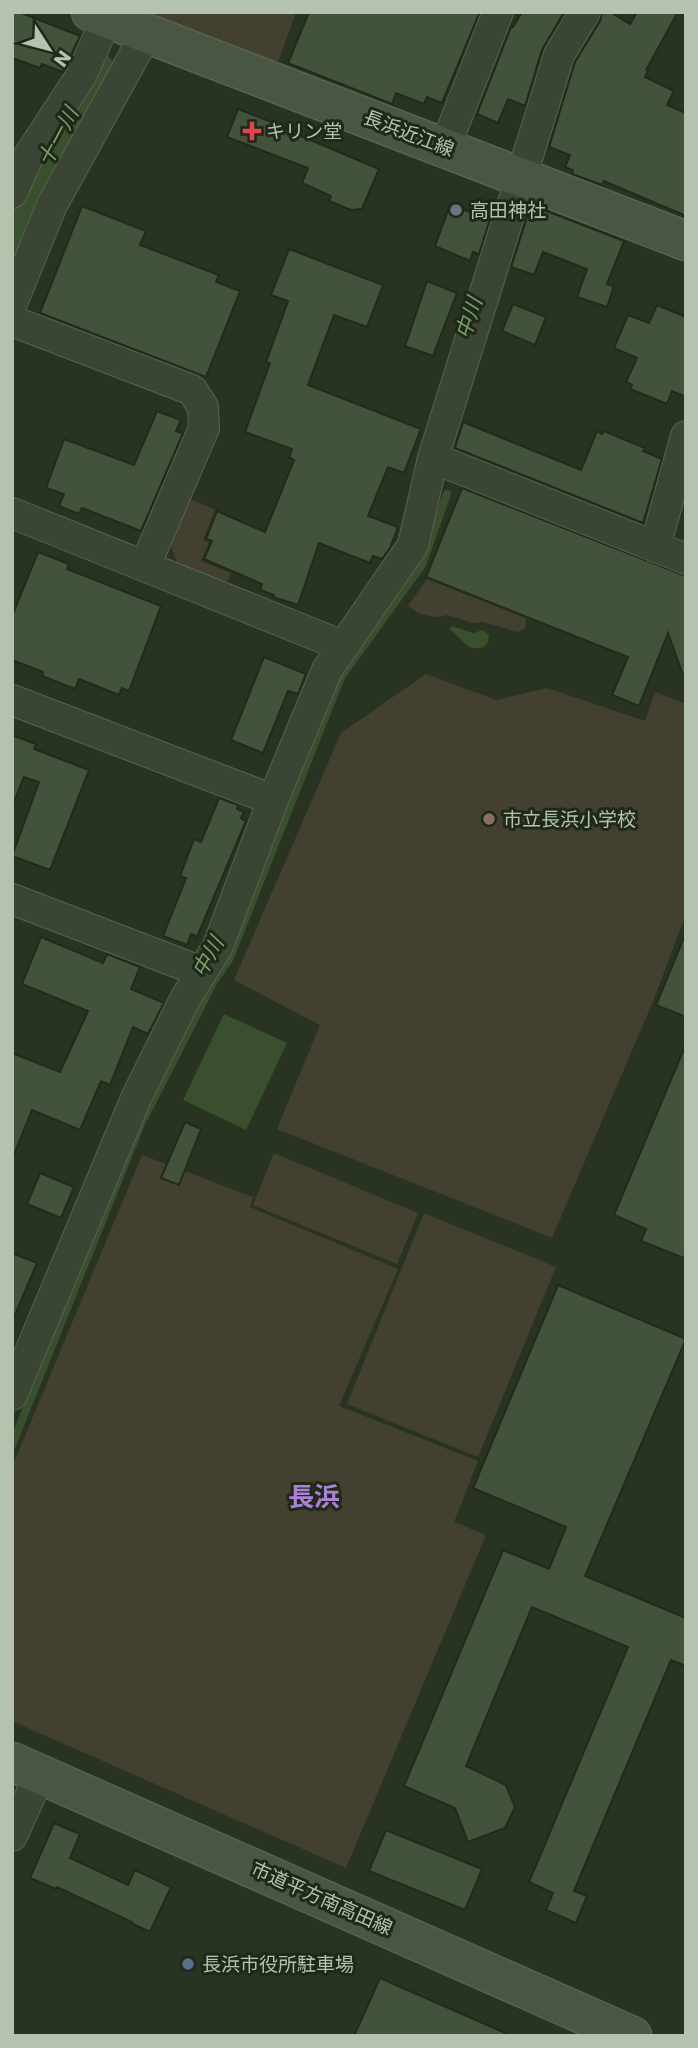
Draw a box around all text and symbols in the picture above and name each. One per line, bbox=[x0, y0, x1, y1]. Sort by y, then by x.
north arrow bbox=[14, 14, 84, 84]
text: N bbox=[47, 45, 77, 72]
water label: 十一川 bbox=[30, 100, 86, 171]
street label: 長浜近江線 bbox=[360, 104, 458, 163]
place label: キリン堂 bbox=[266, 118, 342, 145]
marker: キリン堂 bbox=[244, 123, 260, 139]
place label: 高田神社 bbox=[470, 197, 546, 224]
marker: 高田神社 bbox=[448, 202, 464, 218]
water label: 中川 bbox=[448, 291, 489, 342]
place label: 市立長浜小学校 bbox=[503, 806, 636, 833]
marker: 市立長浜小学校 bbox=[481, 811, 497, 827]
water label: 中川 bbox=[185, 930, 231, 982]
district label: 長浜 bbox=[288, 1479, 340, 1515]
street label: 市道平方南高田線 bbox=[247, 1855, 397, 1942]
place label: 長浜市役所駐車場 bbox=[202, 1951, 354, 1978]
marker: 長浜市役所駐車場 bbox=[180, 1956, 196, 1972]

